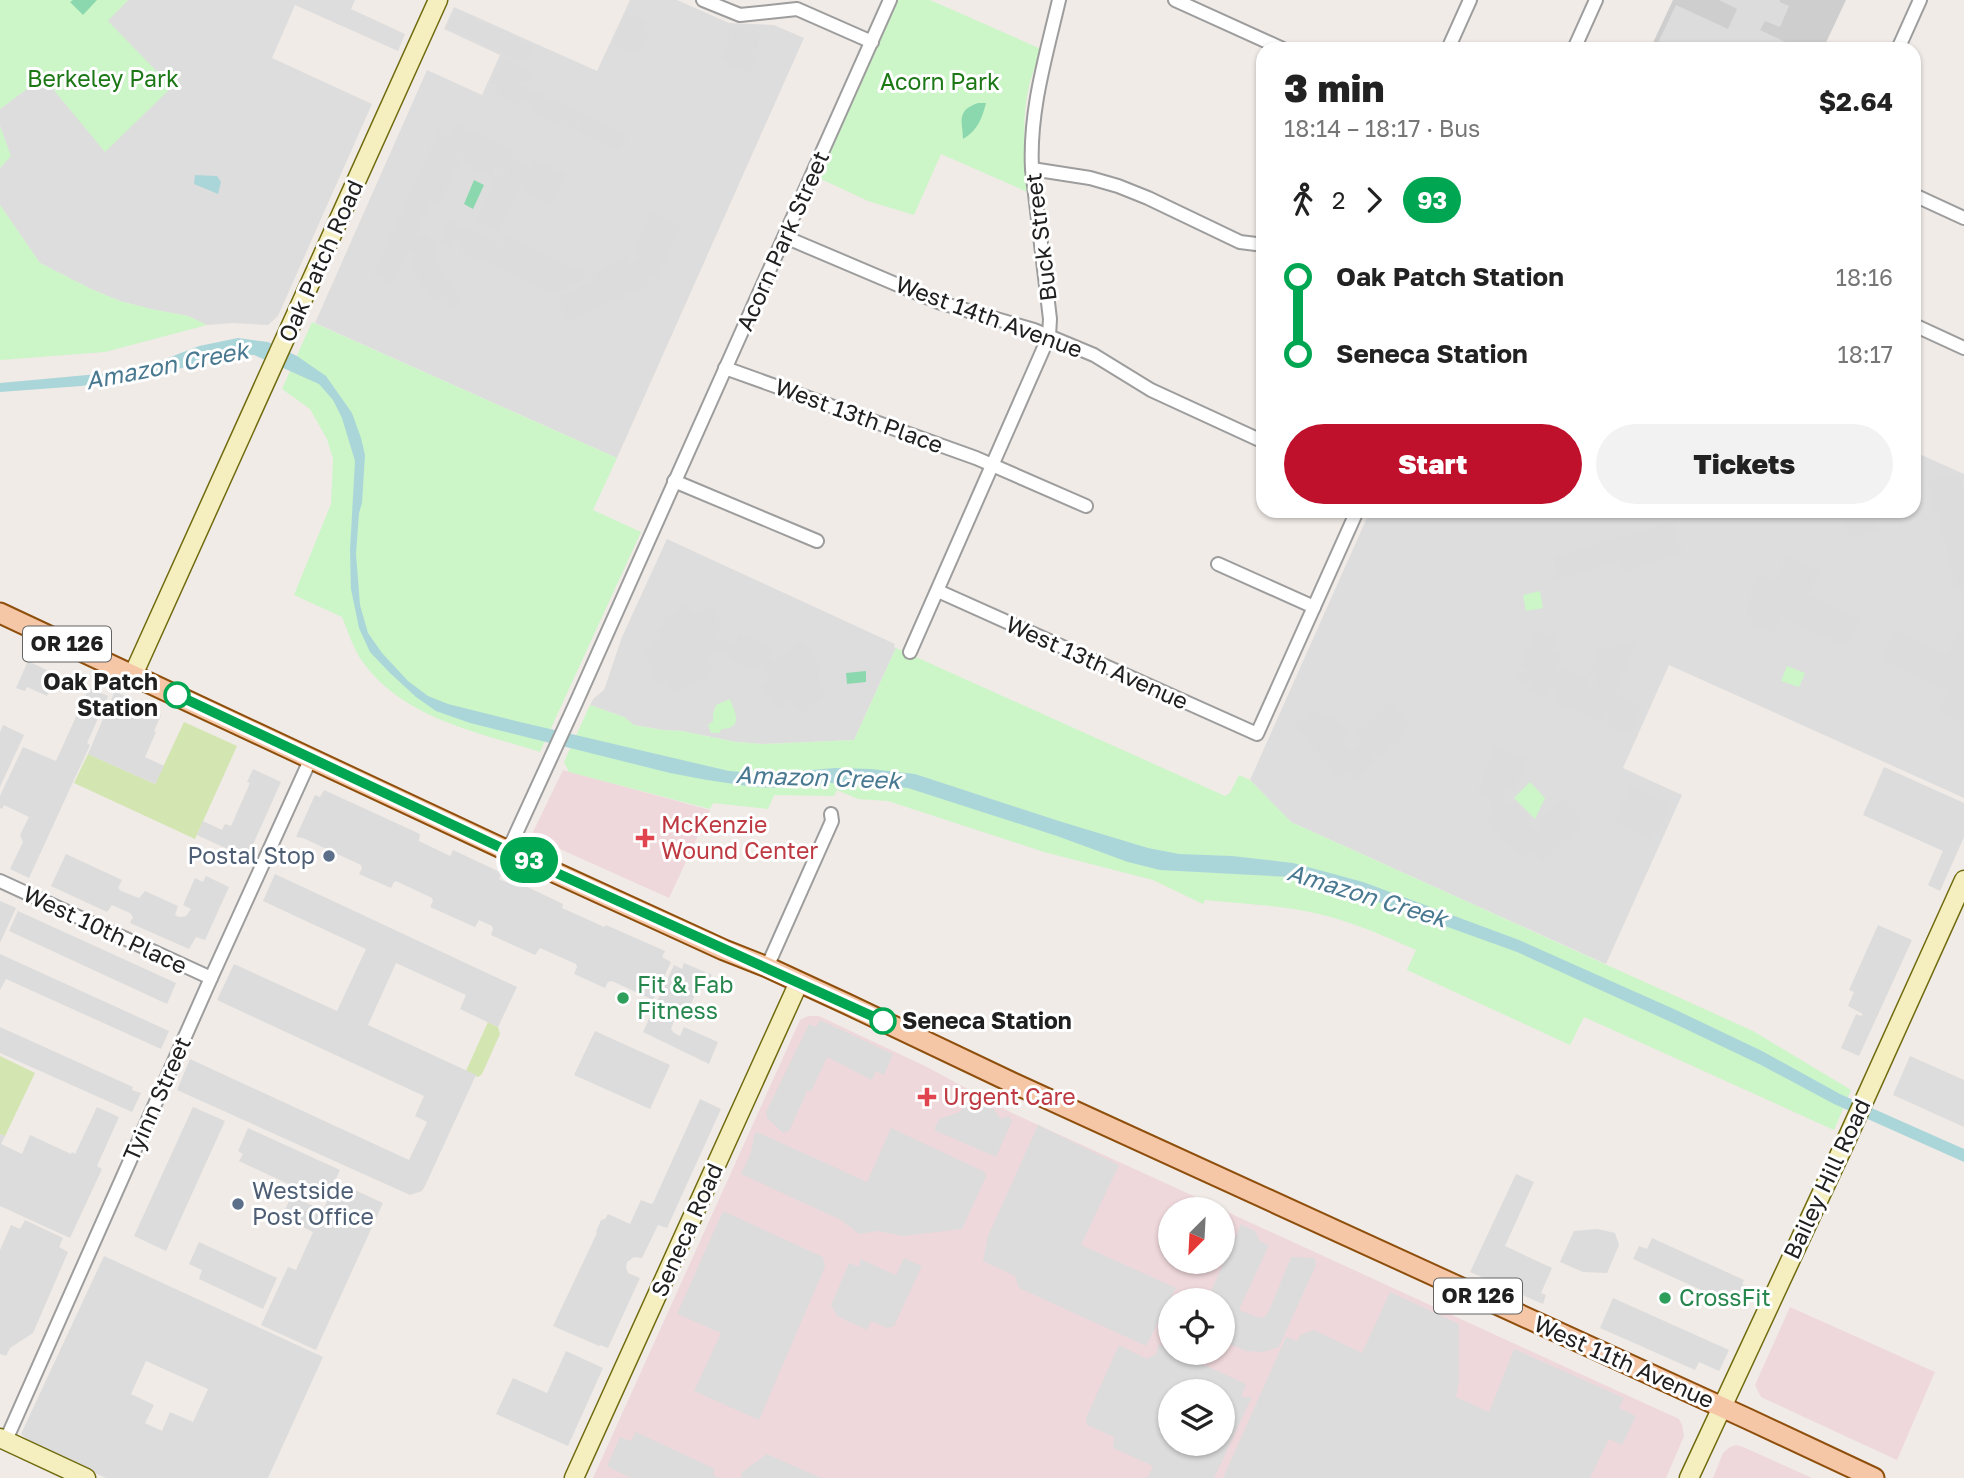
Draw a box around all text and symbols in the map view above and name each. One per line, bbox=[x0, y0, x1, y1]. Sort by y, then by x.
park label: Berkeley Park bbox=[27, 64, 179, 92]
text: 3 min bbox=[1284, 65, 1384, 110]
park label: Acorn Park bbox=[880, 67, 1000, 95]
text: $2.64 bbox=[1819, 86, 1893, 117]
text: 18:14 – 18:17 · Bus bbox=[1284, 114, 1480, 142]
street label: Acorn Park Street bbox=[730, 146, 834, 335]
street label: Buck Street bbox=[1018, 172, 1062, 303]
street label: Oak Patch Road bbox=[272, 175, 368, 346]
icon: walk bbox=[1284, 181, 1322, 219]
icon: forward bbox=[1355, 181, 1393, 219]
text: 93 bbox=[1417, 185, 1447, 214]
text: 2 bbox=[1332, 186, 1345, 214]
text: Oak Patch Station bbox=[1336, 261, 1564, 292]
text: 18:16 bbox=[1836, 263, 1893, 291]
street label: West 14th Avenue bbox=[892, 269, 1087, 363]
water label: Amazon Creek bbox=[83, 334, 253, 395]
text: Seneca Station bbox=[1336, 338, 1528, 369]
text: 18:17 bbox=[1838, 340, 1893, 368]
street label: West 13th Place bbox=[772, 372, 947, 458]
button: Start bbox=[1284, 424, 1582, 504]
button: Tickets bbox=[1596, 424, 1893, 504]
street label: West 13th Avenue bbox=[1002, 609, 1193, 715]
road number: OR 126 bbox=[23, 626, 111, 662]
place label: Oak Patch Station bbox=[43, 667, 158, 721]
marker: Oak Patch Station bbox=[164, 682, 190, 708]
water label: Amazon Creek bbox=[735, 759, 904, 794]
place label: McKenzie Wound Center bbox=[661, 810, 818, 864]
marker: McKenzie Wound Center bbox=[635, 828, 655, 848]
line badge: 93 bbox=[498, 837, 560, 883]
place label: Postal Stop bbox=[187, 841, 315, 869]
text: 93 bbox=[514, 845, 544, 874]
marker: Postal Stop bbox=[321, 848, 337, 864]
water label: Amazon Creek bbox=[1284, 857, 1453, 933]
street label: West 10th Place bbox=[19, 879, 192, 979]
place label: Fit & Fab Fitness bbox=[637, 970, 733, 1024]
marker: Fit & Fab Fitness bbox=[615, 990, 631, 1006]
place label: Seneca Station bbox=[902, 1006, 1072, 1034]
marker: Seneca Station bbox=[870, 1008, 896, 1034]
street label: Tyinn Street bbox=[116, 1032, 196, 1165]
place label: Urgent Care bbox=[943, 1082, 1076, 1110]
marker: Urgent Care bbox=[917, 1087, 937, 1107]
street label: Bailey Hill Road bbox=[1777, 1094, 1875, 1263]
street label: Seneca Road bbox=[644, 1158, 728, 1301]
place label: Westside Post Office bbox=[252, 1176, 374, 1230]
marker: Westside Post Office bbox=[230, 1196, 246, 1212]
north arrow bbox=[1158, 1197, 1236, 1274]
map controls bbox=[1158, 1197, 1235, 1456]
road number: OR 126 bbox=[1434, 1278, 1522, 1314]
place label: CrossFit bbox=[1679, 1283, 1771, 1311]
button: locate bbox=[1158, 1288, 1235, 1365]
marker: CrossFit bbox=[1657, 1290, 1673, 1306]
street label: West 11th Avenue bbox=[1530, 1309, 1719, 1413]
button: layers bbox=[1158, 1379, 1235, 1456]

